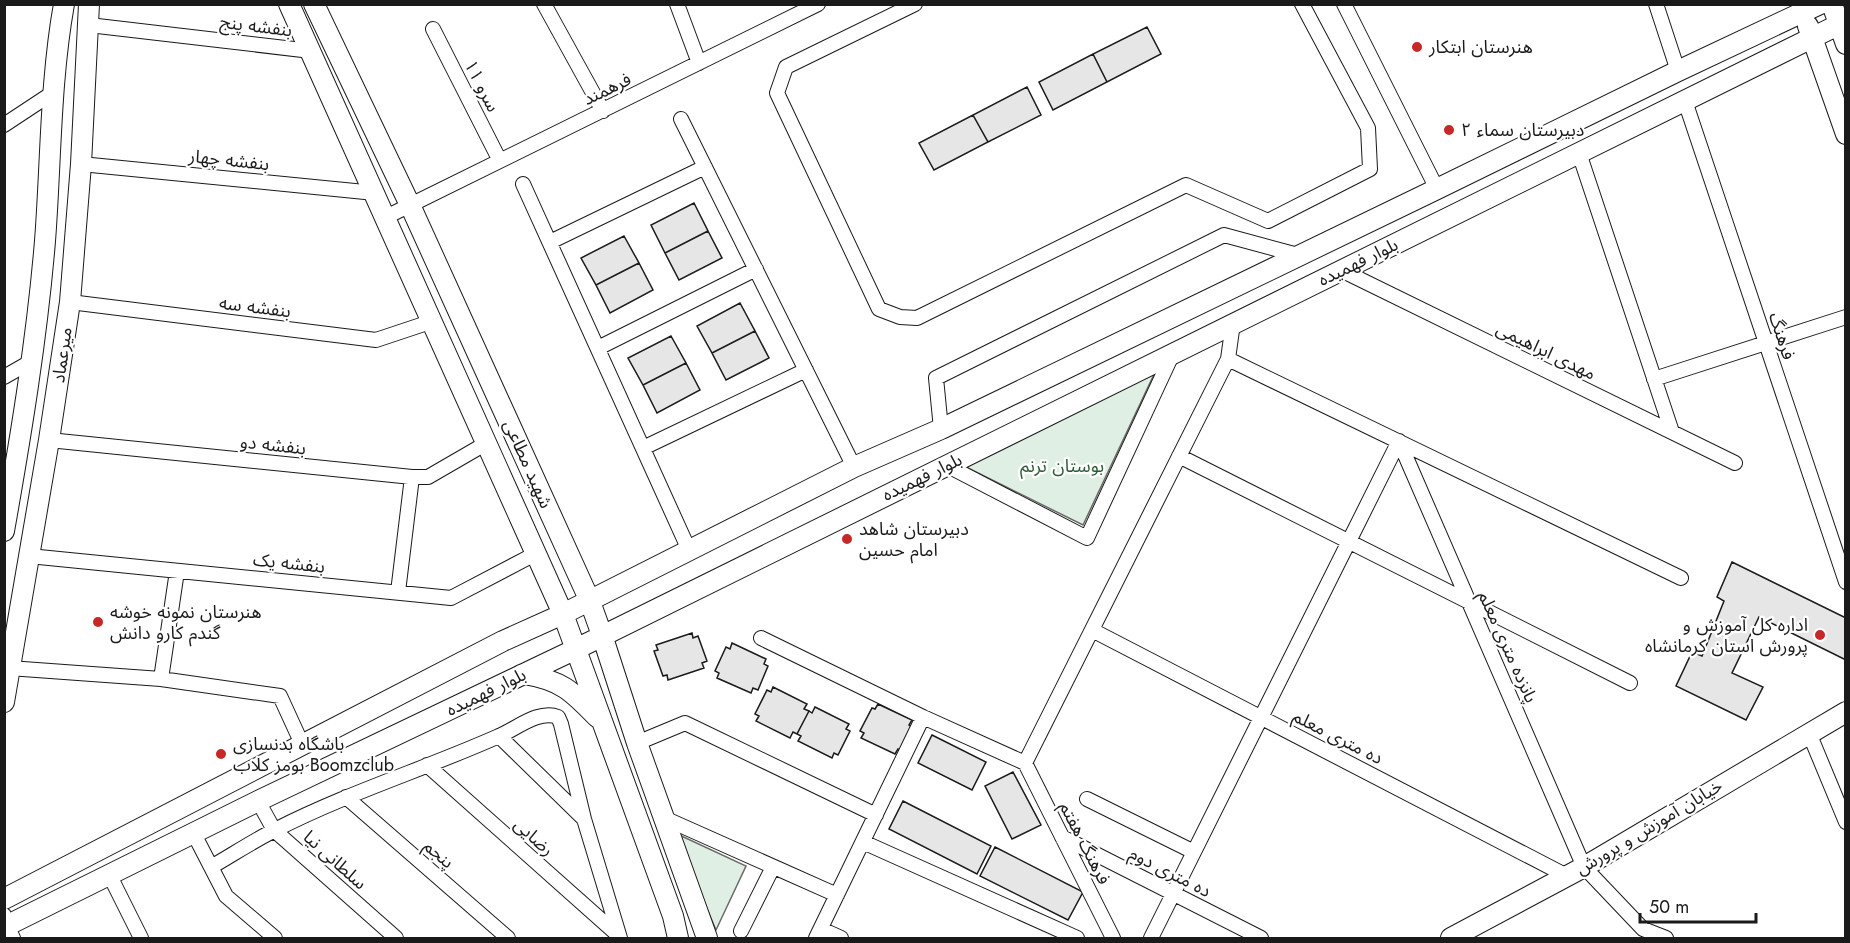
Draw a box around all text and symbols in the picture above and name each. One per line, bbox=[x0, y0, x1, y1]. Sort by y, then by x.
street label: بنفشه پنج bbox=[218, 9, 294, 43]
place label: هنرستان ابتکار bbox=[1428, 34, 1533, 60]
marker: هنرستان ابتکار bbox=[1410, 40, 1424, 54]
street label: ۱۱ سرو bbox=[458, 55, 506, 117]
street label: فرهمند bbox=[578, 66, 636, 112]
place label: دبیرستان سماء ٢ bbox=[1461, 117, 1584, 143]
marker: دبیرستان سماء ٢ bbox=[1442, 123, 1456, 137]
street label: بنفشه چهار bbox=[186, 143, 271, 177]
street label: بلوار فهمیده bbox=[1314, 231, 1402, 293]
street label: بنفشه سه bbox=[218, 290, 292, 324]
street label: فرهنگ bbox=[1762, 309, 1802, 363]
street label: مهدی ابراهیمی bbox=[1492, 316, 1600, 386]
street label: میرعماد bbox=[45, 325, 79, 385]
street label: شهید مطاعی bbox=[497, 415, 559, 513]
street label: بنفشه دو bbox=[239, 429, 307, 461]
street label: بلوار فهمیده bbox=[878, 446, 966, 508]
park label: بوستان ترنم bbox=[1020, 453, 1104, 479]
place label: دبیرستان شاهد امام حسین bbox=[859, 516, 969, 564]
marker: دبیرستان شاهد امام حسین bbox=[840, 532, 854, 546]
street label: بنفشه یک bbox=[252, 546, 326, 580]
street label: پانزده متری معلم bbox=[1472, 587, 1544, 707]
place label: هنرستان نمونه خوشه گندم کارو دانش bbox=[110, 599, 262, 647]
place label: اداره کل آموزش و پرورش استان کرمانشاه bbox=[1645, 612, 1808, 659]
marker: هنرستان نمونه خوشه گندم کارو دانش bbox=[91, 615, 105, 629]
marker: اداره کل آموزش و پرورش استان کرمانشاه bbox=[1813, 628, 1827, 642]
street label: بلوار فهمیده bbox=[442, 661, 530, 723]
street label: ده متری معلم bbox=[1288, 703, 1388, 771]
place label: باشگاه بدنسازی بومز کلاب Boomzclub bbox=[233, 731, 394, 778]
marker: باشگاه بدنسازی بومز کلاب Boomzclub bbox=[214, 747, 228, 761]
street label: خیابان آموزش و پرورش bbox=[1570, 773, 1728, 881]
street label: فرهنگ هفتم bbox=[1053, 797, 1117, 889]
street label: رضایی bbox=[508, 812, 560, 862]
street label: سلطانی نیا bbox=[297, 824, 373, 896]
street label: پنجم bbox=[418, 833, 460, 875]
street label: ده متری دوم bbox=[1124, 840, 1216, 905]
scale bar bbox=[1640, 886, 1756, 924]
text: 50 m bbox=[1649, 894, 1689, 920]

